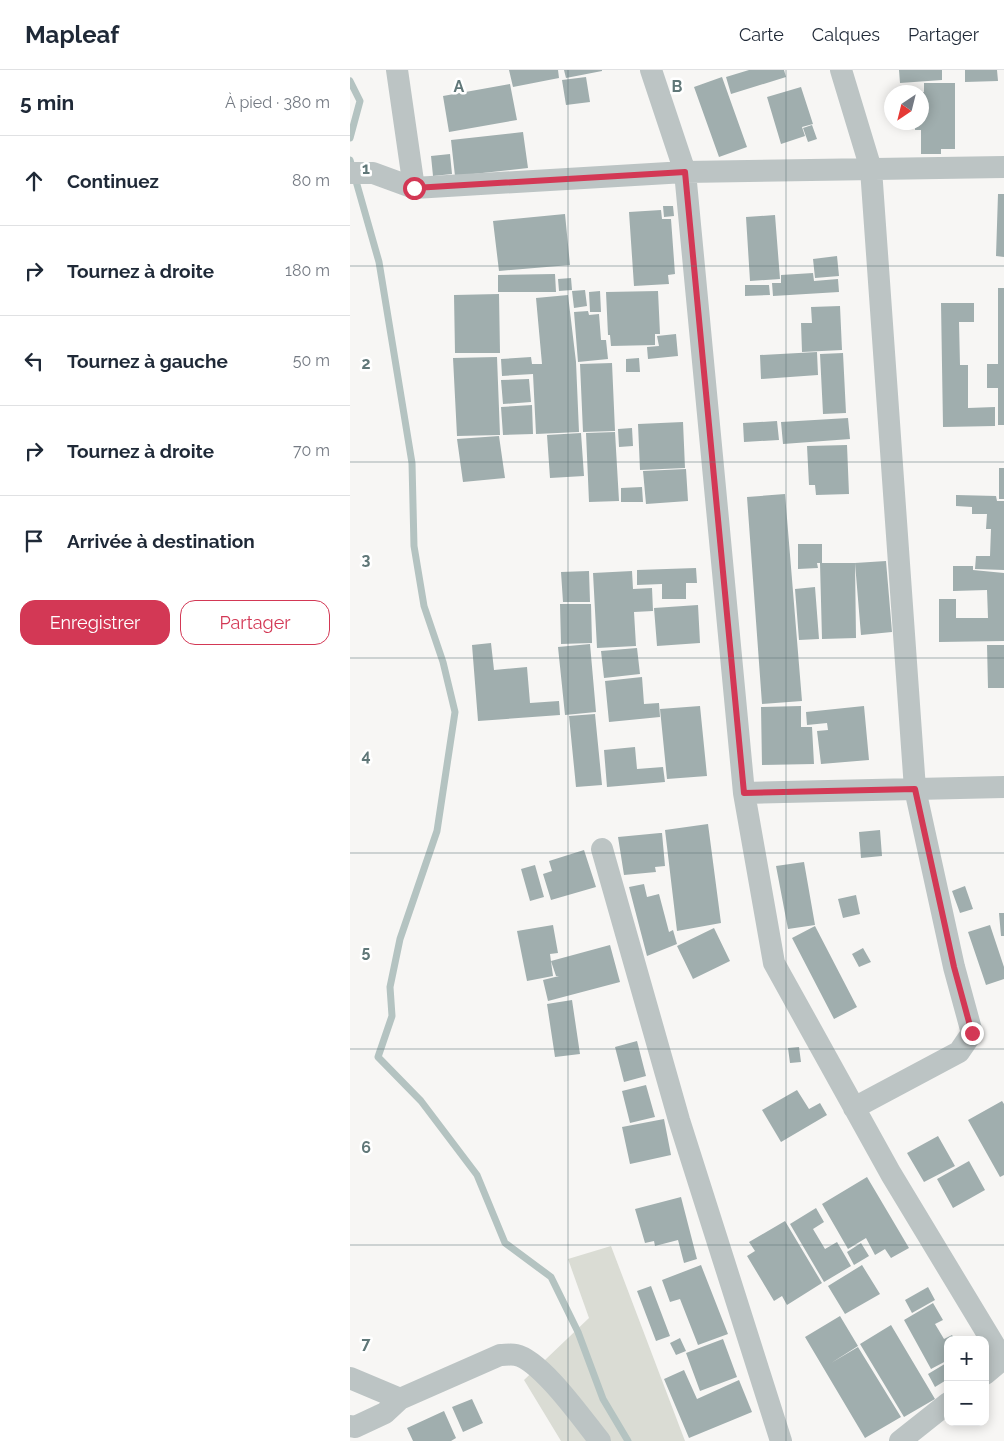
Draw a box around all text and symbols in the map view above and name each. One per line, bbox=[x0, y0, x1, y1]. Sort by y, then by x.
text: Mapleaf bbox=[25, 20, 119, 49]
text: Carte bbox=[739, 24, 784, 45]
text: Calques bbox=[812, 24, 880, 45]
text: Partager bbox=[908, 24, 979, 45]
text: A bbox=[454, 77, 465, 96]
text: B bbox=[672, 77, 683, 96]
north arrow bbox=[884, 85, 929, 130]
text: 5 min bbox=[20, 90, 74, 115]
text: À pied · 380 m bbox=[225, 93, 330, 112]
text: 1 bbox=[362, 159, 370, 178]
icon: ahead bbox=[20, 167, 48, 195]
text: Continuez bbox=[67, 170, 159, 192]
text: 80 m bbox=[292, 171, 330, 190]
route start bbox=[403, 177, 426, 200]
icon: right bbox=[20, 257, 48, 285]
text: Tournez à droite bbox=[67, 260, 214, 282]
text: 180 m bbox=[285, 261, 330, 280]
icon: left bbox=[20, 347, 48, 375]
text: Tournez à gauche bbox=[67, 350, 228, 372]
text: 50 m bbox=[293, 351, 330, 370]
text: 2 bbox=[361, 354, 371, 373]
icon: right bbox=[20, 437, 48, 465]
text: Tournez à droite bbox=[67, 440, 214, 462]
text: 70 m bbox=[293, 441, 330, 460]
icon: arrive bbox=[20, 527, 48, 555]
text: Arrivée à destination bbox=[67, 530, 255, 552]
text: 3 bbox=[362, 550, 371, 569]
button: Enregistrer bbox=[20, 600, 170, 645]
button: Partager bbox=[180, 600, 330, 645]
text: 4 bbox=[361, 746, 371, 765]
text: 5 bbox=[362, 942, 371, 961]
route end bbox=[961, 1022, 984, 1045]
text: 6 bbox=[361, 1138, 371, 1157]
text: 7 bbox=[362, 1334, 371, 1353]
map controls bbox=[944, 1336, 989, 1426]
button: + bbox=[944, 1336, 989, 1381]
button: − bbox=[944, 1381, 989, 1426]

